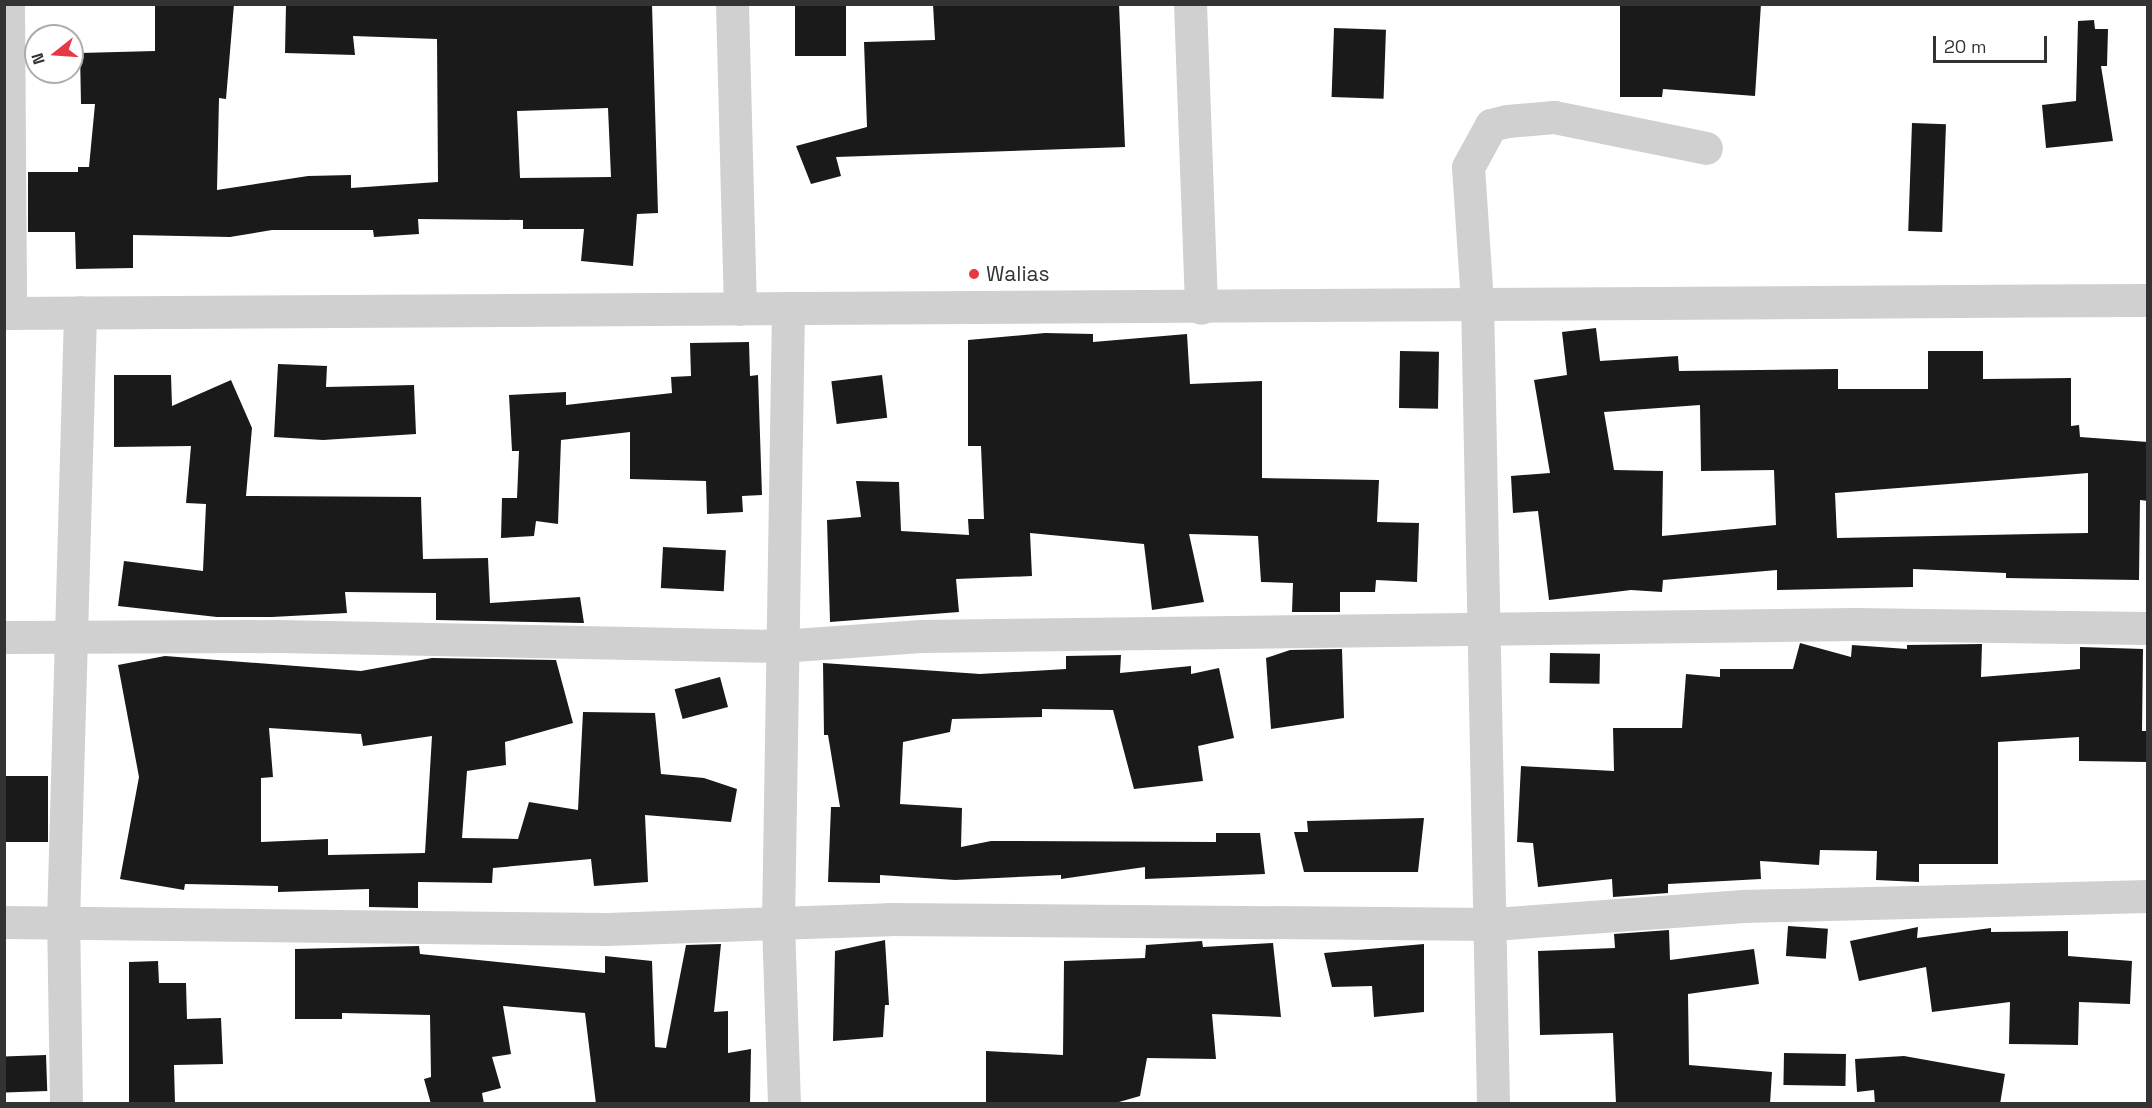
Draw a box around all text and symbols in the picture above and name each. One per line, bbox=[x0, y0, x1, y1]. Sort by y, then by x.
north arrow bbox=[24, 24, 84, 84]
scale bar bbox=[1936, 24, 2050, 62]
text: 20 m bbox=[1944, 35, 1987, 58]
text: N bbox=[27, 51, 50, 67]
place label: Walias bbox=[986, 261, 1050, 287]
marker: Walias bbox=[967, 267, 981, 281]

